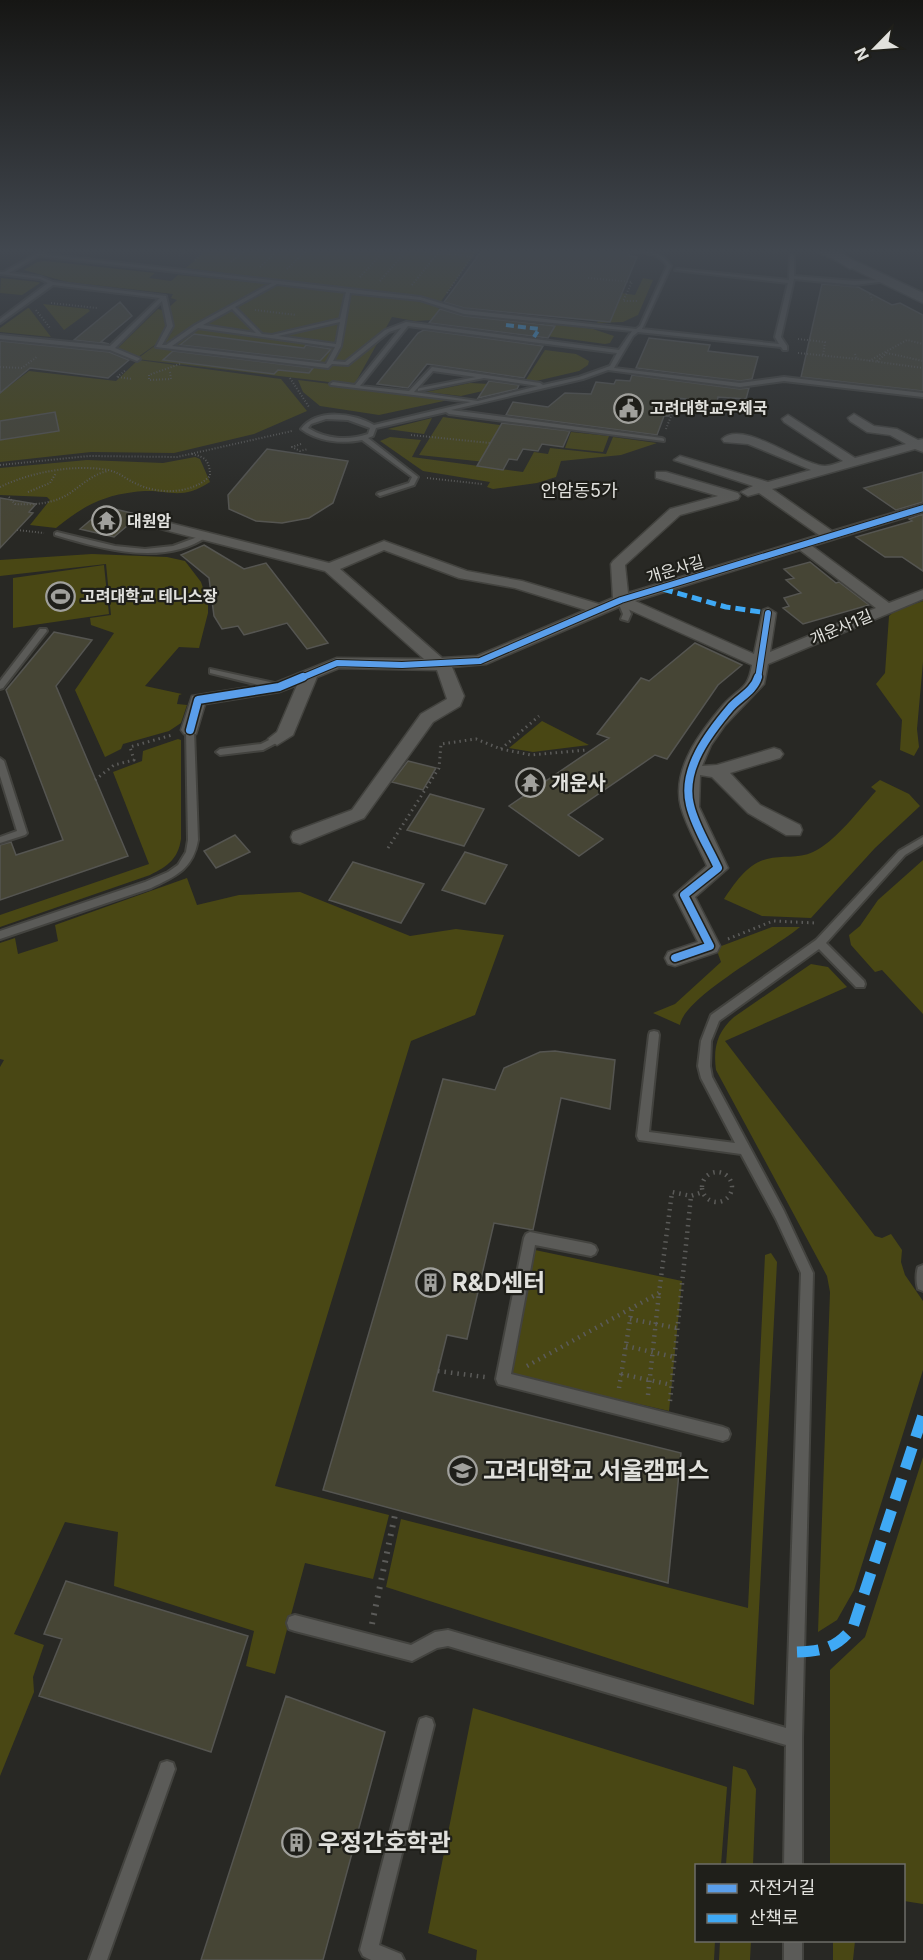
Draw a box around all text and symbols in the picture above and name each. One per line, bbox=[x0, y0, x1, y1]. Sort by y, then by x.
north arrow bbox=[845, 18, 905, 78]
text: N bbox=[850, 45, 873, 64]
public building icon: 고려대학교우체국 bbox=[613, 392, 645, 424]
place label: 고려대학교우체국 bbox=[650, 398, 768, 418]
district label: 안암동5가 bbox=[540, 480, 618, 501]
temple icon: 대원암 bbox=[90, 505, 122, 537]
place label: 대원암 bbox=[127, 511, 171, 531]
street label: 개운사길 bbox=[644, 551, 706, 587]
sports icon: 고려대학교 테니스장 bbox=[44, 580, 76, 612]
place label: 고려대학교 테니스장 bbox=[81, 586, 218, 606]
street label: 개운사1길 bbox=[807, 605, 875, 649]
temple icon: 개운사 bbox=[514, 767, 546, 799]
place label: 개운사 bbox=[551, 771, 606, 795]
building icon: R&D센터 bbox=[415, 1267, 447, 1299]
place label: R&D센터 bbox=[452, 1268, 545, 1297]
school or university icon: 고려대학교 서울캠퍼스 bbox=[446, 1455, 478, 1487]
place label: 고려대학교 서울캠퍼스 bbox=[483, 1456, 709, 1485]
building icon: 우정간호학관 bbox=[281, 1827, 313, 1859]
place label: 우정간호학관 bbox=[318, 1828, 450, 1857]
legend bbox=[695, 1864, 905, 1942]
text: 자전거길 bbox=[749, 1877, 815, 1898]
text: 산책로 bbox=[749, 1907, 799, 1928]

